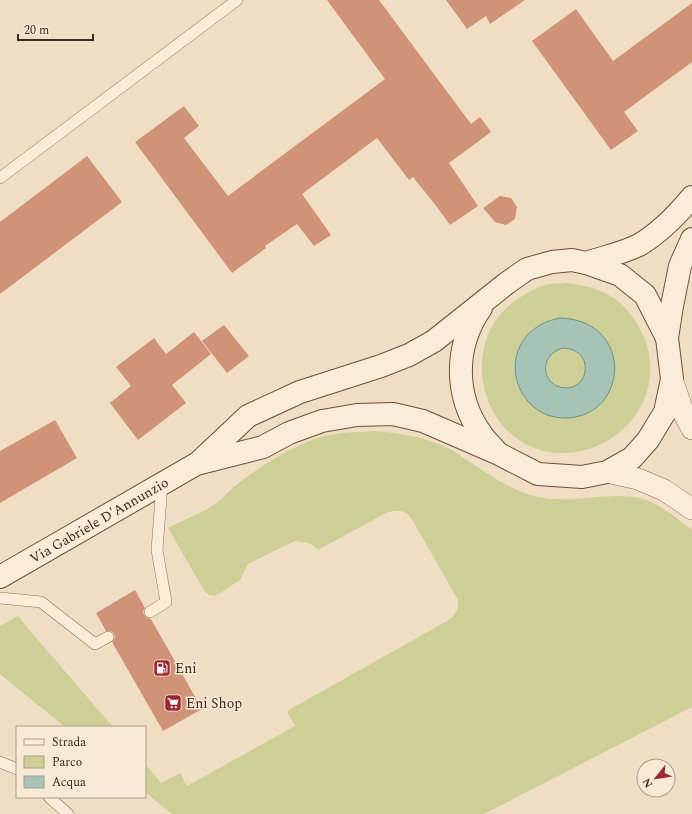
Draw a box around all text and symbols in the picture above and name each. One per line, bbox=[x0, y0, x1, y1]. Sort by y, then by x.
scale bar bbox=[18, 16, 93, 42]
text: 20 m bbox=[24, 21, 49, 40]
street label: Via Gabriele D'Annunzio bbox=[26, 472, 173, 569]
fuel station icon: Eni bbox=[152, 658, 172, 678]
place label: Eni bbox=[175, 658, 197, 679]
supermarket icon: Eni Shop bbox=[163, 693, 183, 713]
place label: Eni Shop bbox=[186, 693, 242, 714]
legend bbox=[16, 726, 146, 798]
text: Strada bbox=[52, 733, 86, 752]
text: Parco bbox=[52, 753, 82, 772]
north arrow bbox=[636, 758, 676, 798]
text: Acqua bbox=[52, 773, 86, 792]
text: N bbox=[638, 775, 657, 791]

